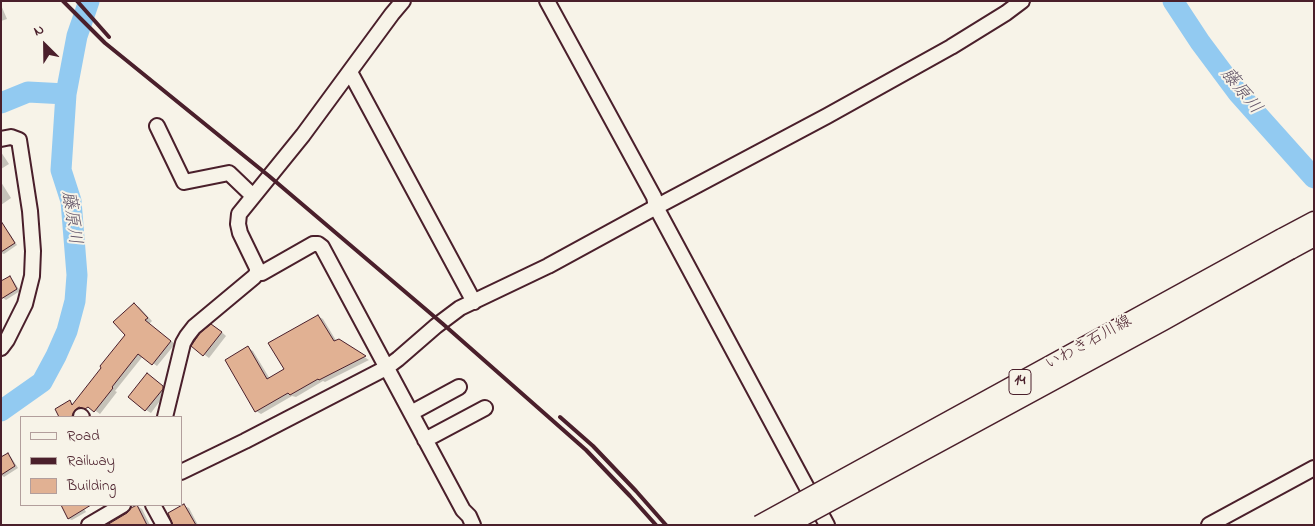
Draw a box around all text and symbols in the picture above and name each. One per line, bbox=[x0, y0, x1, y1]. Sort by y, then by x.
text: N bbox=[30, 19, 47, 42]
north arrow bbox=[20, 20, 70, 70]
water label: 藤原川 bbox=[1215, 64, 1265, 120]
water label: 藤原川 bbox=[56, 190, 84, 246]
street label: いわき石川線 bbox=[1042, 312, 1136, 376]
road number: 14 bbox=[1009, 370, 1031, 394]
legend bbox=[20, 416, 182, 506]
text: Road bbox=[67, 425, 100, 447]
text: Railway bbox=[67, 450, 115, 472]
text: Building bbox=[67, 475, 116, 497]

